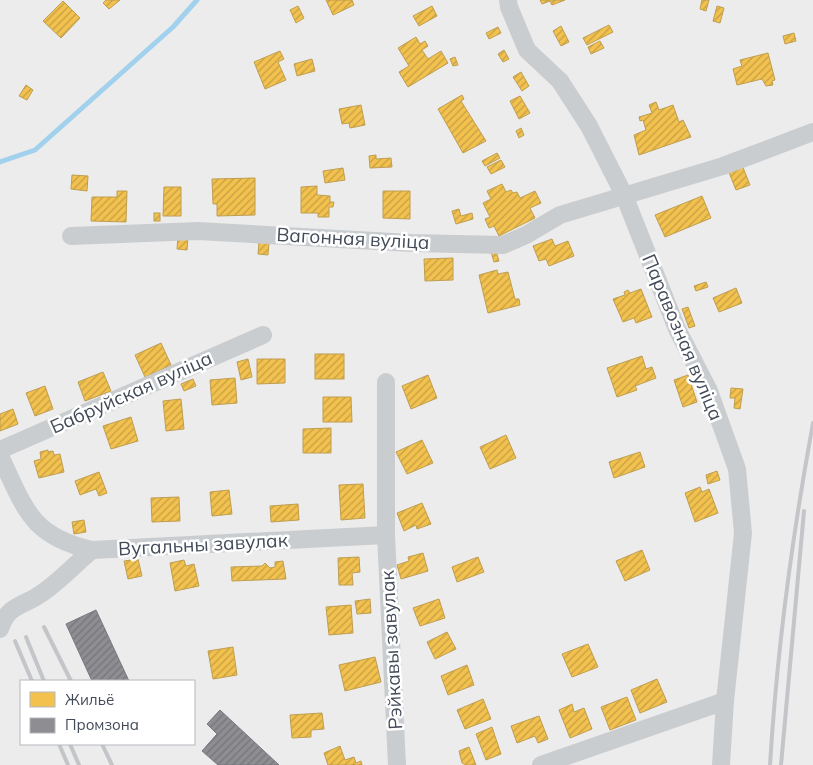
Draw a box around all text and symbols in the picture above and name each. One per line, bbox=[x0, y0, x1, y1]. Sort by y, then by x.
street label: Вагонная вуліца bbox=[276, 222, 430, 254]
street label: Паравозная вуліца bbox=[637, 250, 729, 424]
street label: Бабруйская вуліца bbox=[46, 345, 216, 439]
street label: Вугальны завулак bbox=[118, 528, 289, 560]
street label: Рэйкавы завулак bbox=[375, 569, 407, 730]
legend bbox=[20, 680, 195, 745]
text: Жильё bbox=[65, 690, 114, 709]
text: Промзона bbox=[65, 715, 139, 734]

